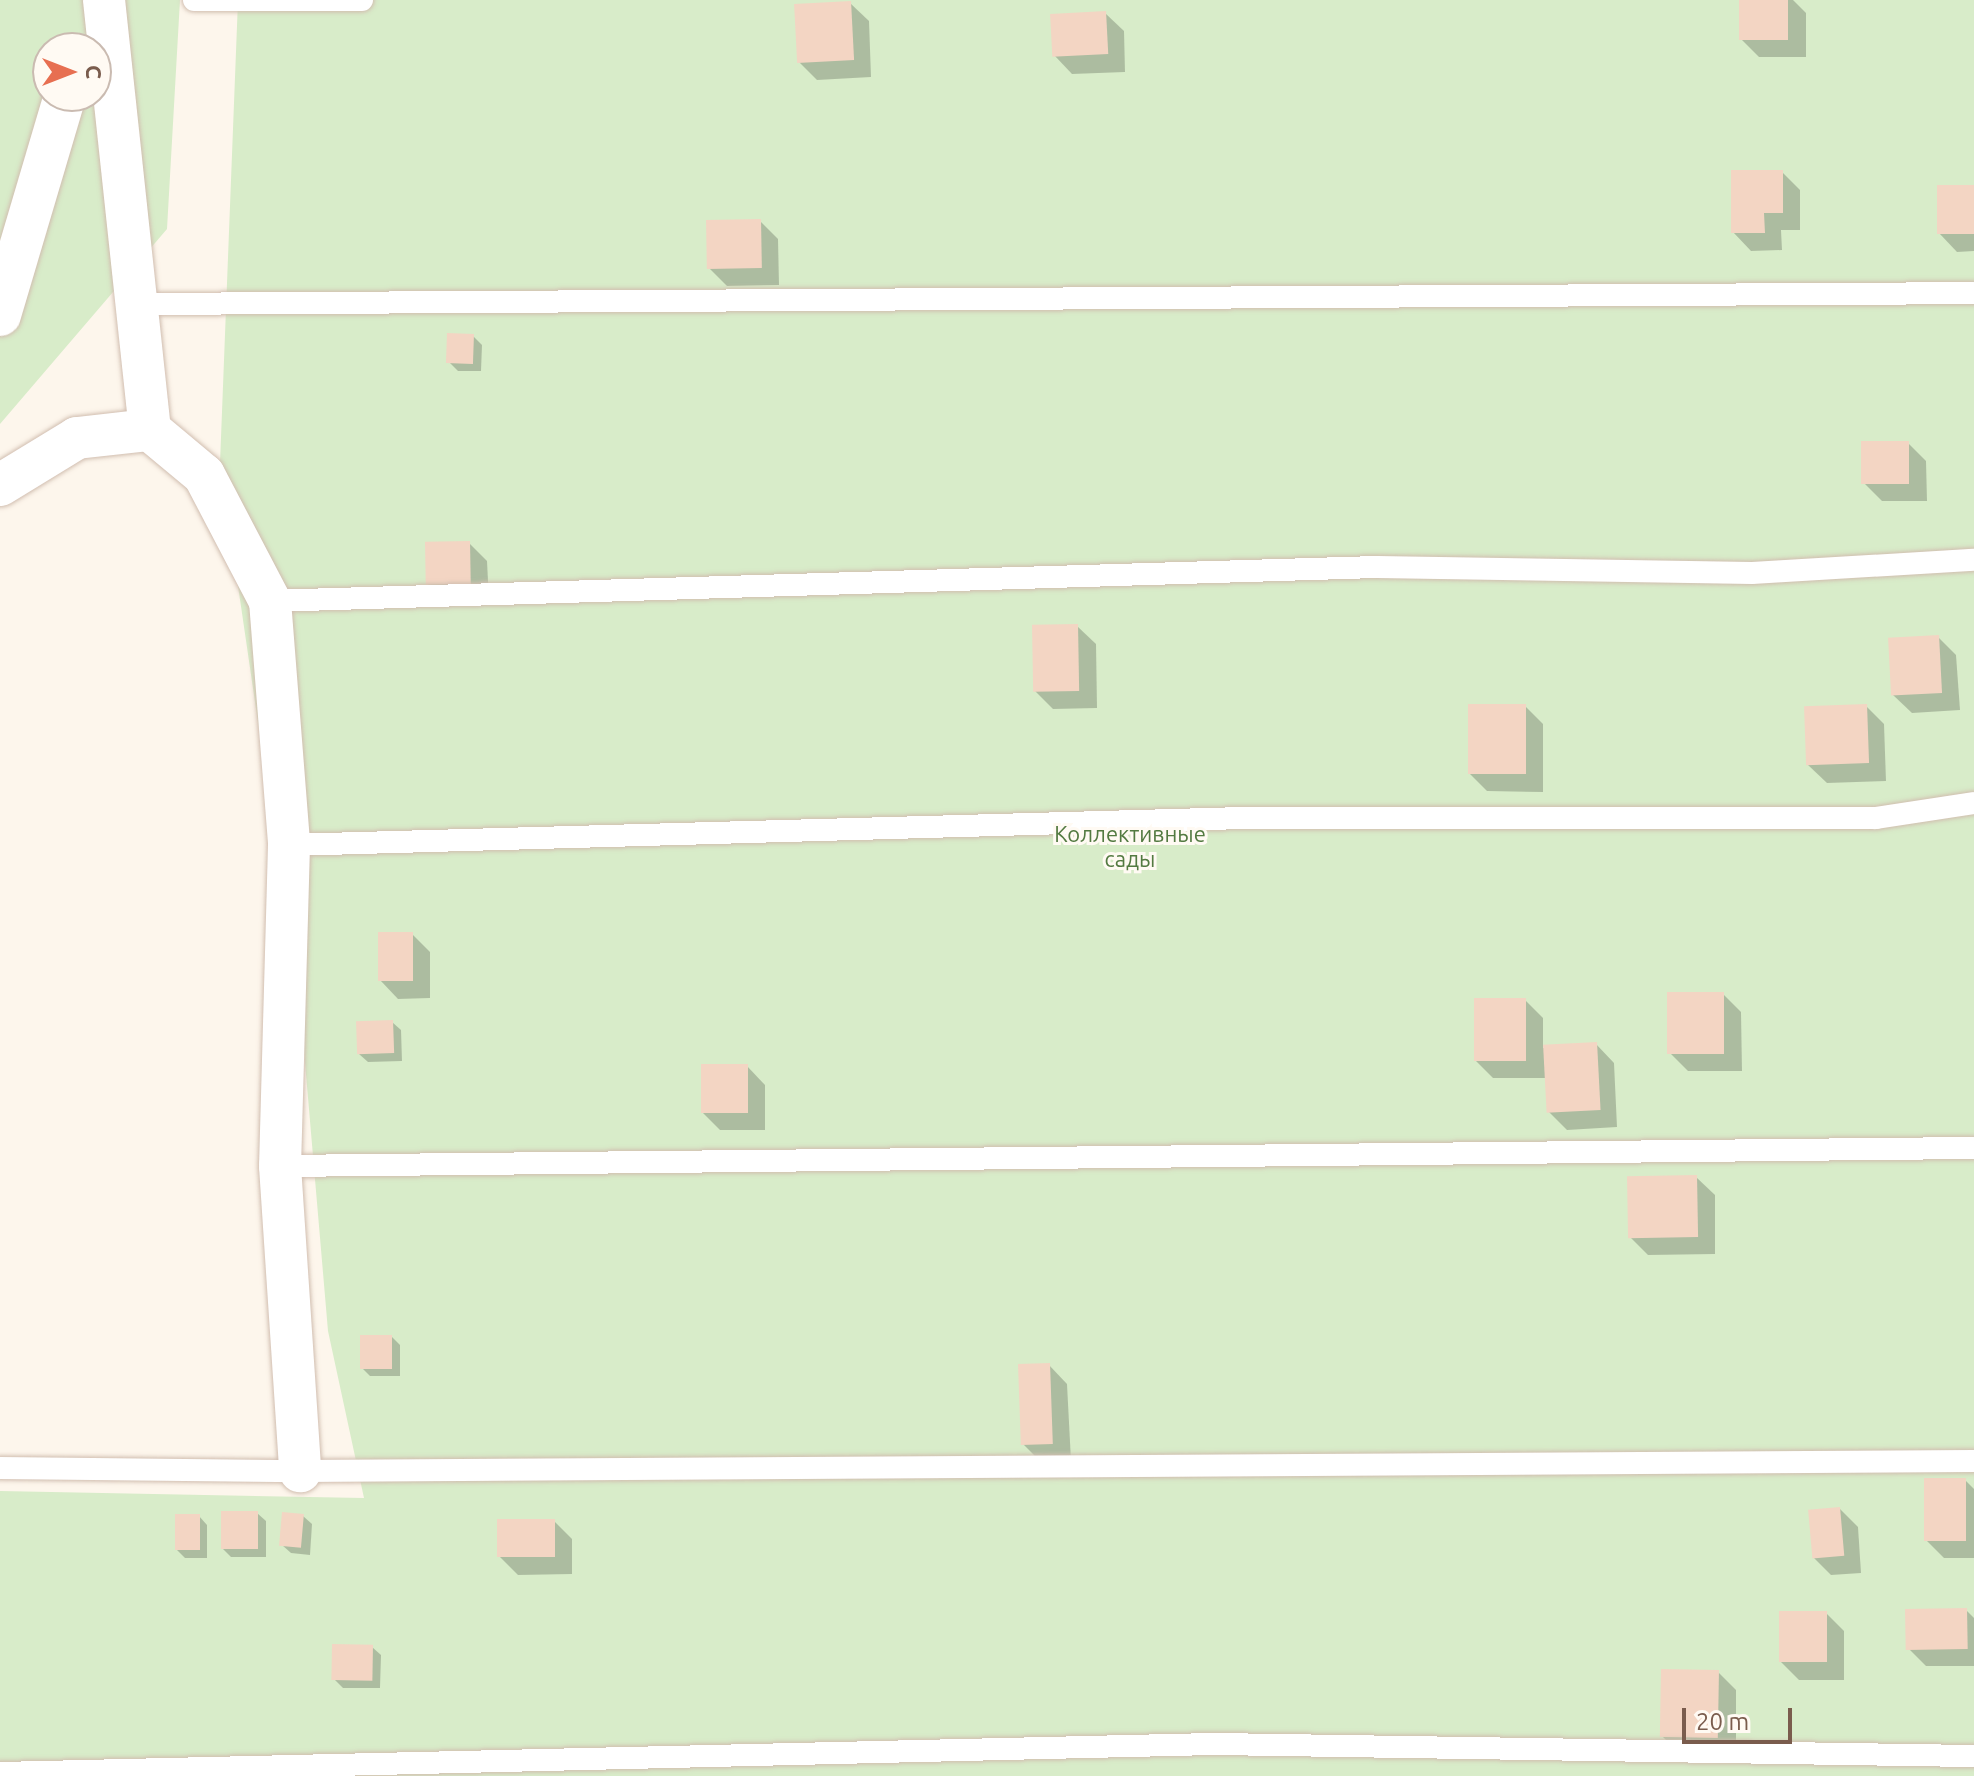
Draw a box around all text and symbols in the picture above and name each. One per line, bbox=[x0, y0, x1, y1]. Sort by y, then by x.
north arrow bbox=[32, 32, 112, 112]
text: С bbox=[82, 65, 107, 79]
park label: Коллективные сады bbox=[1054, 820, 1206, 872]
scale bar bbox=[1686, 1692, 1796, 1742]
text: 20 m bbox=[1696, 1708, 1749, 1735]

